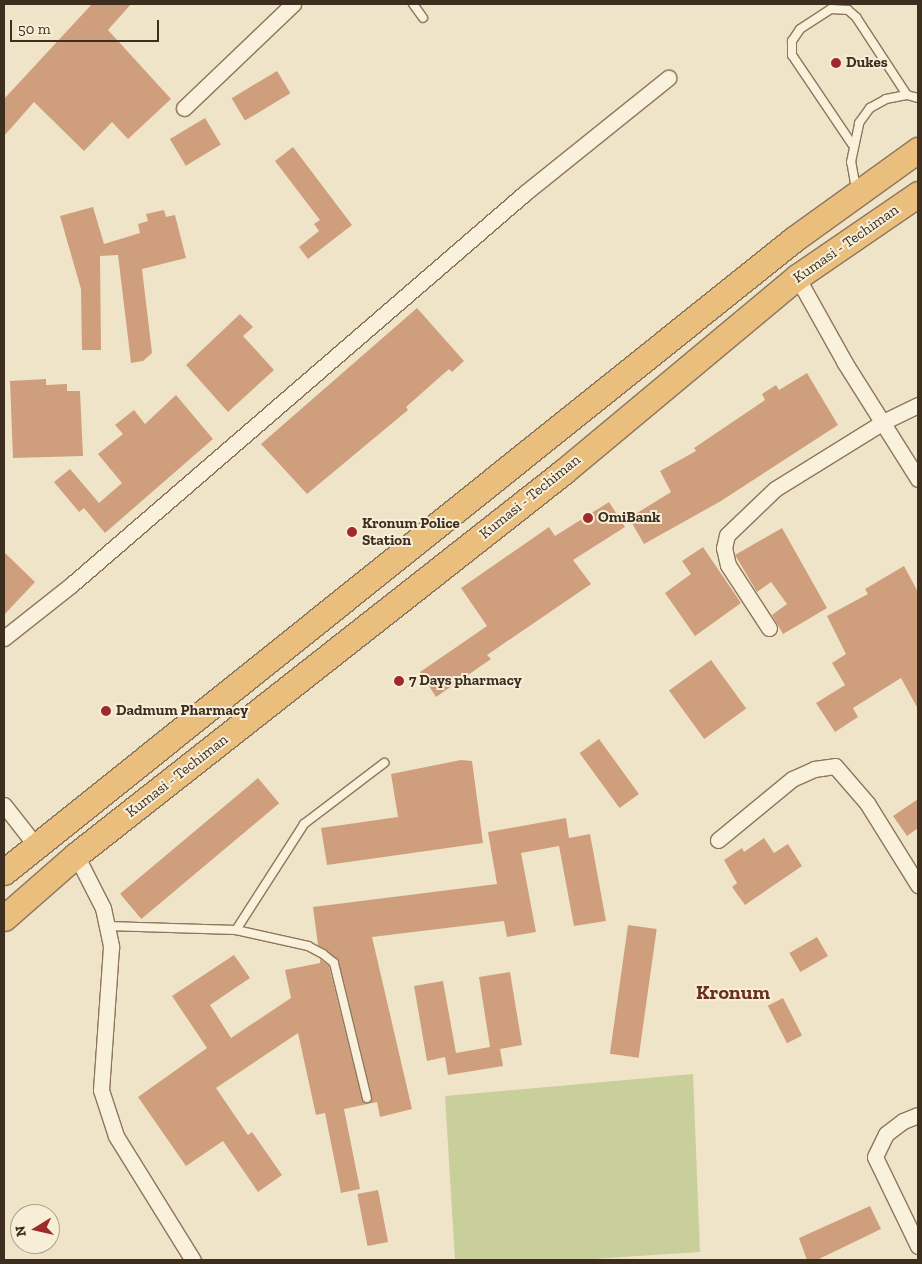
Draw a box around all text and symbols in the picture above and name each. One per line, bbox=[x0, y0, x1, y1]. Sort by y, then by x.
scale bar bbox=[12, 10, 161, 42]
text: 50 m bbox=[18, 20, 51, 38]
place label: Dukes bbox=[846, 54, 888, 72]
marker: Dukes bbox=[830, 57, 842, 69]
street label: Kumasi - Techiman bbox=[790, 201, 902, 287]
street label: Kumasi - Techiman bbox=[476, 451, 584, 543]
place label: OmiBank bbox=[598, 509, 660, 527]
marker: OmiBank bbox=[582, 512, 594, 524]
place label: Kronum Police Station bbox=[362, 514, 460, 549]
marker: Kronum Police Station bbox=[346, 526, 358, 538]
place label: 7 Days pharmacy bbox=[409, 672, 522, 690]
marker: 7 Days pharmacy bbox=[393, 675, 405, 687]
place label: Dadmum Pharmacy bbox=[116, 702, 248, 720]
marker: Dadmum Pharmacy bbox=[100, 705, 112, 717]
street label: Kumasi - Techiman bbox=[122, 731, 232, 821]
district label: Kronum bbox=[696, 980, 770, 1004]
north arrow bbox=[10, 1204, 60, 1254]
text: N bbox=[11, 1225, 30, 1238]

